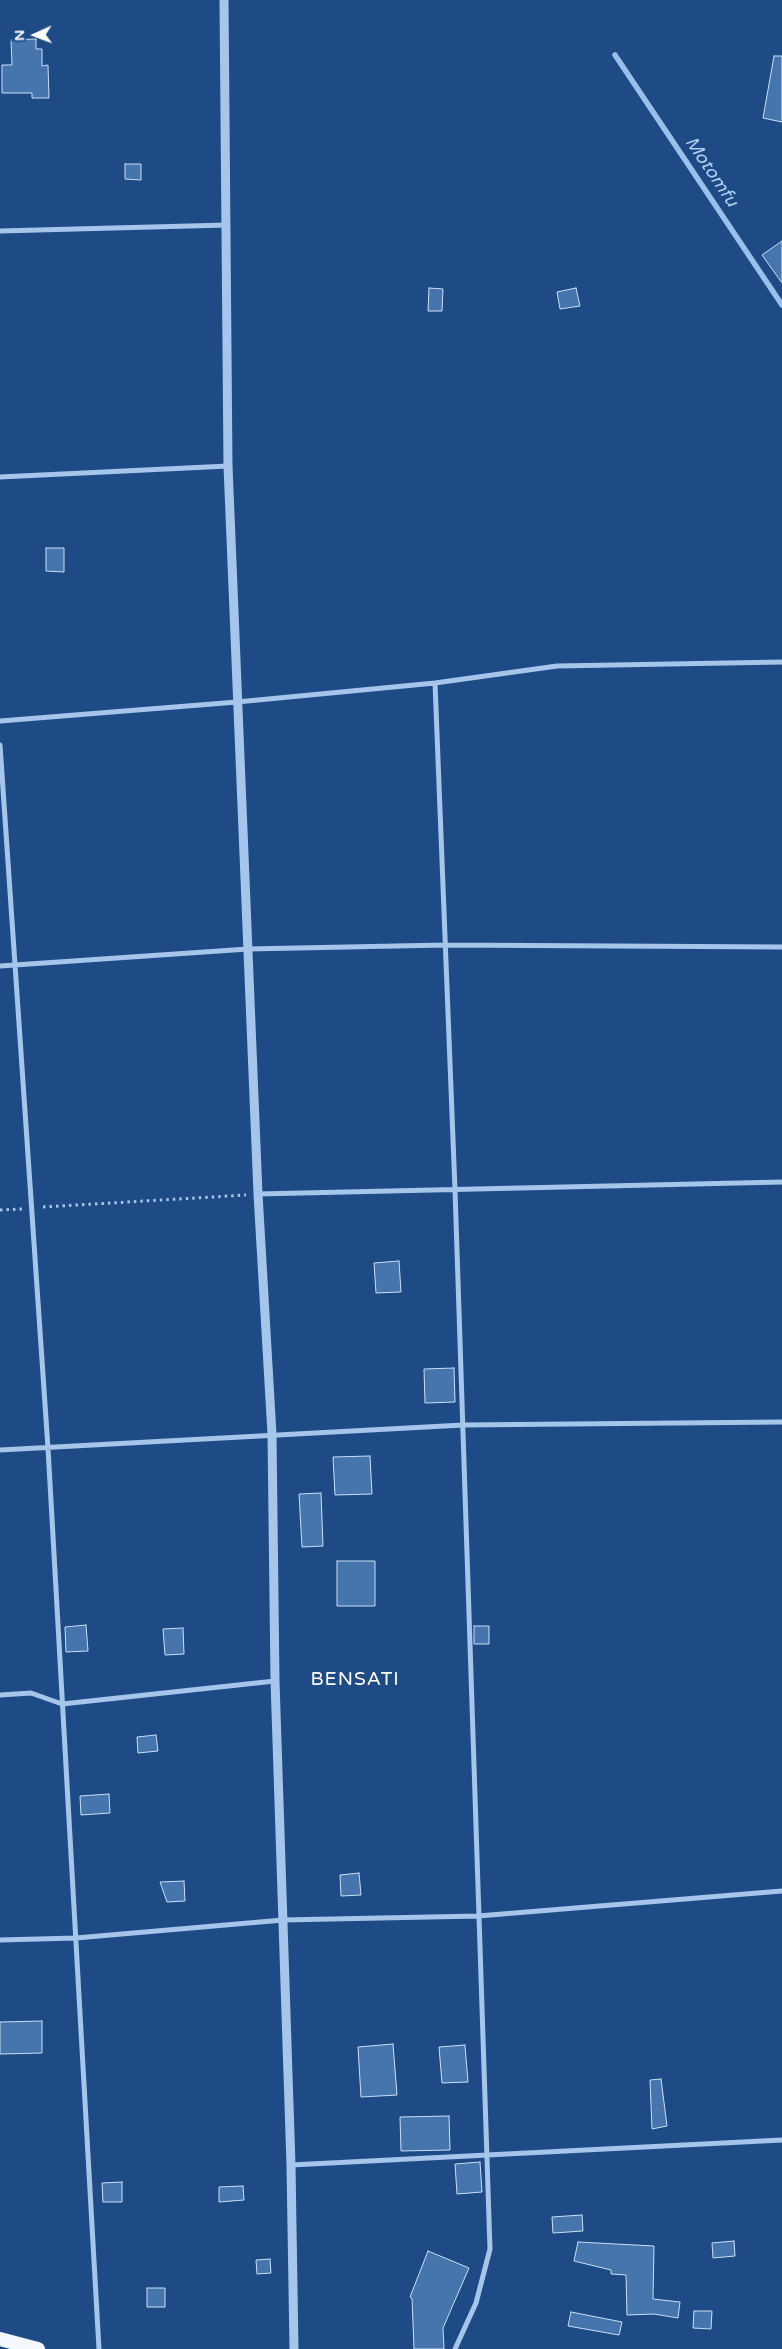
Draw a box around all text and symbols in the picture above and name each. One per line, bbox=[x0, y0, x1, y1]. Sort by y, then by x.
north arrow bbox=[10, 10, 60, 60]
text: N bbox=[11, 30, 28, 41]
water label: Motomfu bbox=[680, 133, 742, 211]
district label: BENSATI bbox=[310, 1669, 400, 1691]

